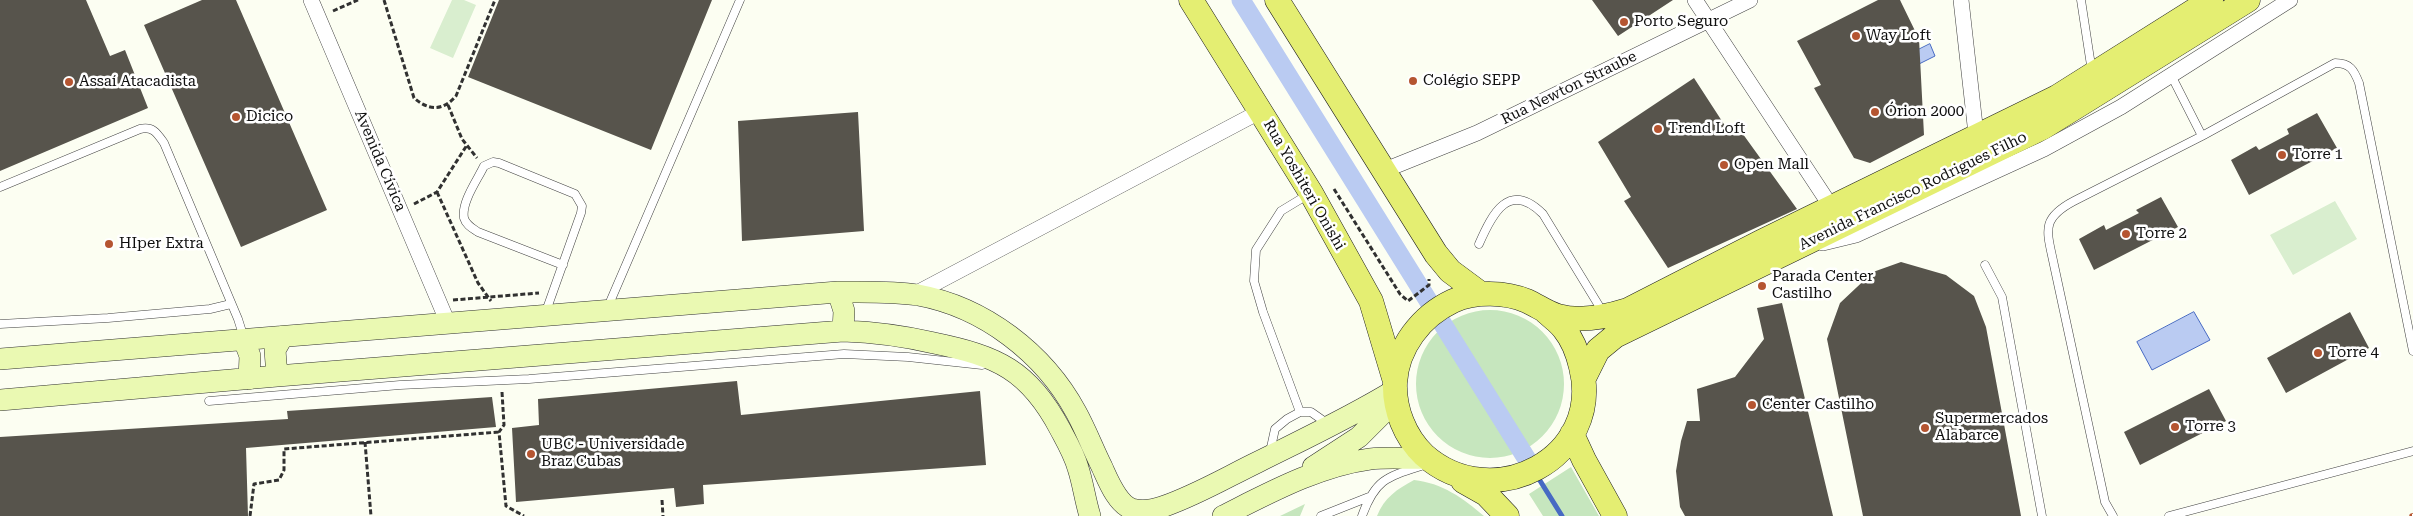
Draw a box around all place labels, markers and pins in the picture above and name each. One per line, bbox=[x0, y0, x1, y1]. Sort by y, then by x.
place label: Porto Seguro bbox=[1634, 13, 1728, 31]
marker: Porto Seguro bbox=[1618, 16, 1630, 28]
place label: Way Loft bbox=[1866, 27, 1931, 45]
marker: Way Loft bbox=[1850, 30, 1862, 42]
place label: Colégio SEPP bbox=[1423, 72, 1520, 90]
place label: Assaí Atacadista bbox=[79, 73, 196, 91]
marker: Colégio SEPP bbox=[1407, 75, 1419, 87]
marker: Assaí Atacadista bbox=[63, 76, 75, 88]
place label: Órion 2000 bbox=[1885, 103, 1964, 121]
marker: Órion 2000 bbox=[1869, 106, 1881, 118]
place label: Dicico bbox=[246, 108, 293, 126]
marker: Dicico bbox=[230, 111, 242, 123]
place label: Trend Loft bbox=[1668, 120, 1745, 138]
marker: Trend Loft bbox=[1652, 123, 1664, 135]
place label: Torre 1 bbox=[2292, 146, 2343, 164]
marker: Torre 1 bbox=[2276, 149, 2288, 161]
place label: Open Mall bbox=[1734, 156, 1809, 174]
marker: Open Mall bbox=[1718, 159, 1730, 171]
place label: Torre 2 bbox=[2136, 225, 2187, 243]
marker: Torre 2 bbox=[2120, 228, 2132, 240]
place label: HIper Extra bbox=[119, 235, 204, 253]
marker: HIper Extra bbox=[103, 238, 115, 250]
place label: Parada Center Castilho bbox=[1772, 268, 1873, 303]
marker: Parada Center Castilho bbox=[1756, 280, 1768, 292]
place label: Torre 4 bbox=[2328, 344, 2379, 362]
marker: Torre 4 bbox=[2312, 347, 2324, 359]
place label: Center Castilho bbox=[1762, 396, 1874, 414]
marker: Center Castilho bbox=[1746, 399, 1758, 411]
place label: Supermercados Alabarce bbox=[1935, 410, 2048, 445]
place label: Torre 3 bbox=[2185, 418, 2236, 436]
marker: Torre 3 bbox=[2169, 421, 2181, 433]
marker: Supermercados Alabarce bbox=[1919, 422, 1931, 434]
place label: UBC - Universidade Braz Cubas bbox=[541, 436, 684, 471]
marker: UBC - Universidade Braz Cubas bbox=[525, 448, 537, 460]

